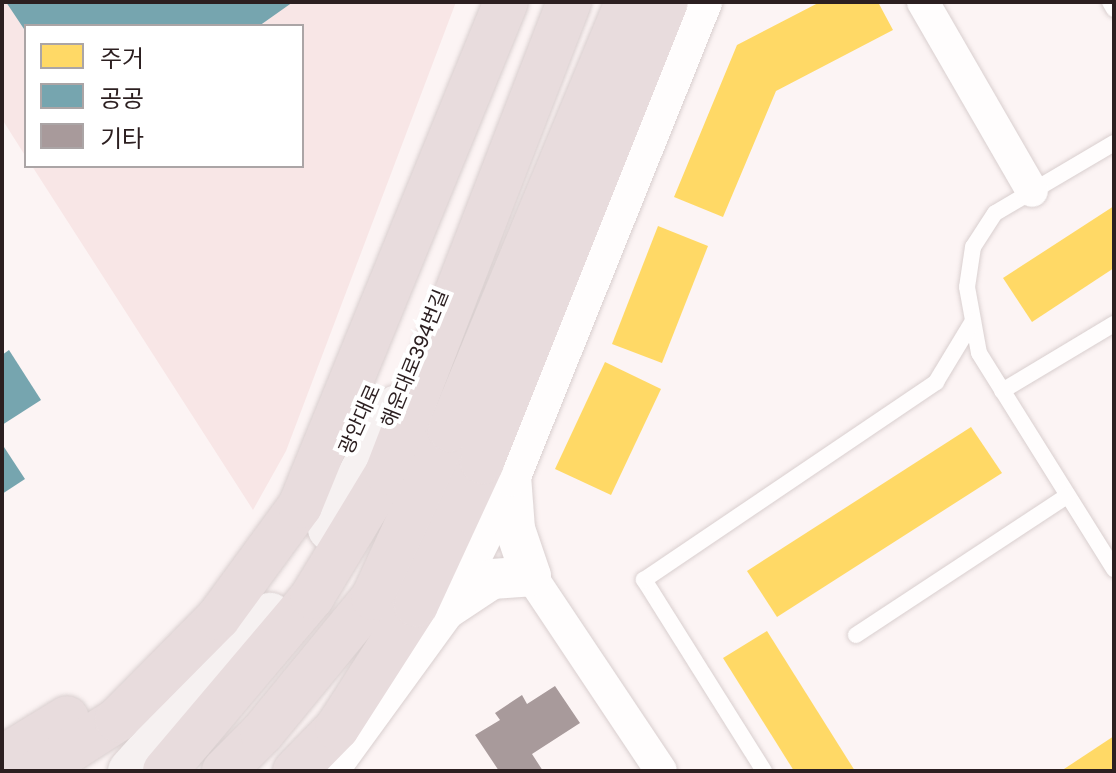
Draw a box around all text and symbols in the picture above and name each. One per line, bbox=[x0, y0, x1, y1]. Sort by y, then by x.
legend bbox=[24, 24, 304, 168]
text: 주거 bbox=[100, 43, 144, 72]
text: 공공 bbox=[100, 83, 144, 112]
text: 기타 bbox=[100, 123, 144, 152]
street label: 해운대로394번길 bbox=[375, 286, 453, 430]
street label: 광안대로 bbox=[333, 381, 385, 457]

